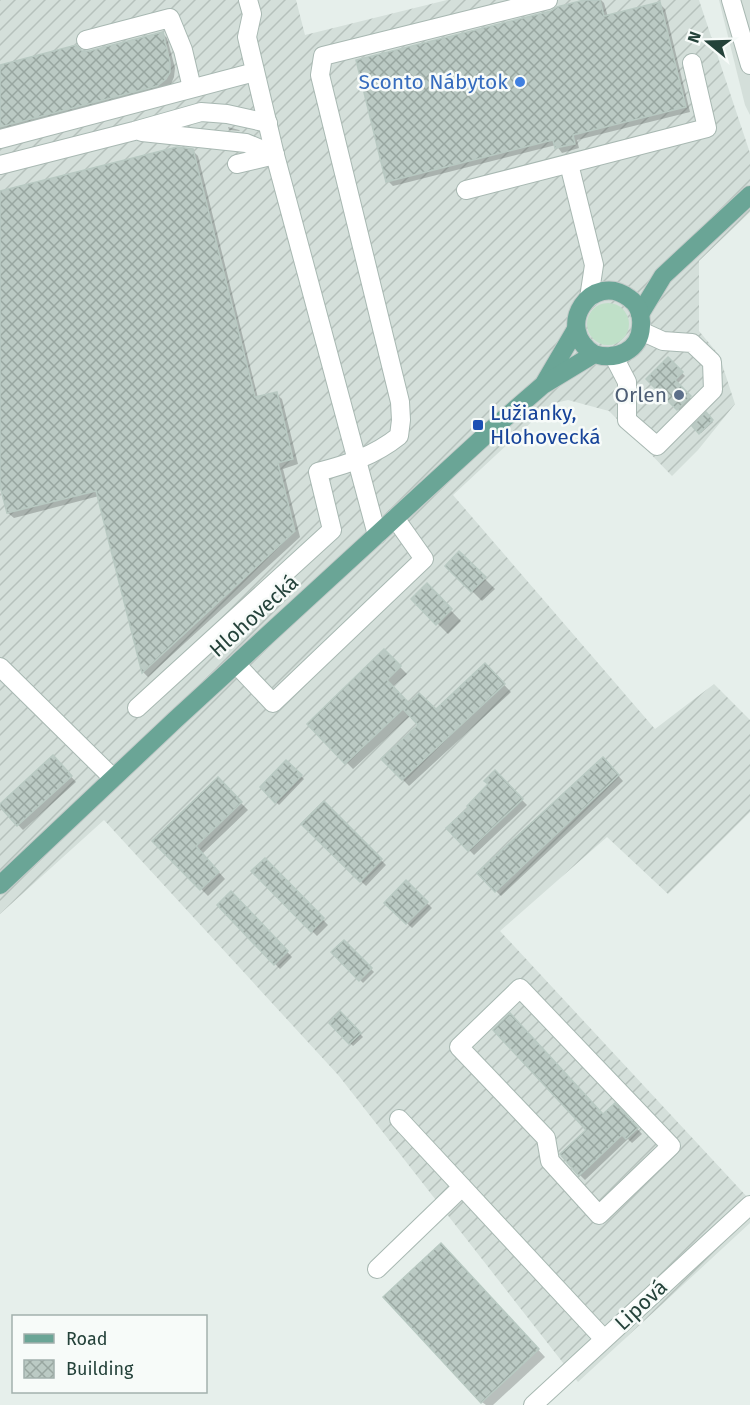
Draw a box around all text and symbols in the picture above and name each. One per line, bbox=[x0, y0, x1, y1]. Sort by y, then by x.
north arrow bbox=[678, 12, 738, 72]
text: N bbox=[684, 29, 705, 45]
place label: Sconto Nábytok bbox=[359, 69, 508, 95]
marker: Sconto Nábytok bbox=[513, 75, 527, 89]
place label: Orlen bbox=[615, 382, 667, 408]
marker: Orlen bbox=[672, 388, 686, 402]
place label: Lužianky, Hlohovecká bbox=[490, 400, 601, 450]
marker: Lužianky, Hlohovecká bbox=[471, 418, 485, 432]
street label: Hlohovecká bbox=[204, 569, 304, 663]
street label: Lipová bbox=[609, 1274, 673, 1336]
legend bbox=[12, 1315, 207, 1393]
text: Road bbox=[66, 1328, 108, 1350]
text: Building bbox=[66, 1358, 134, 1380]

